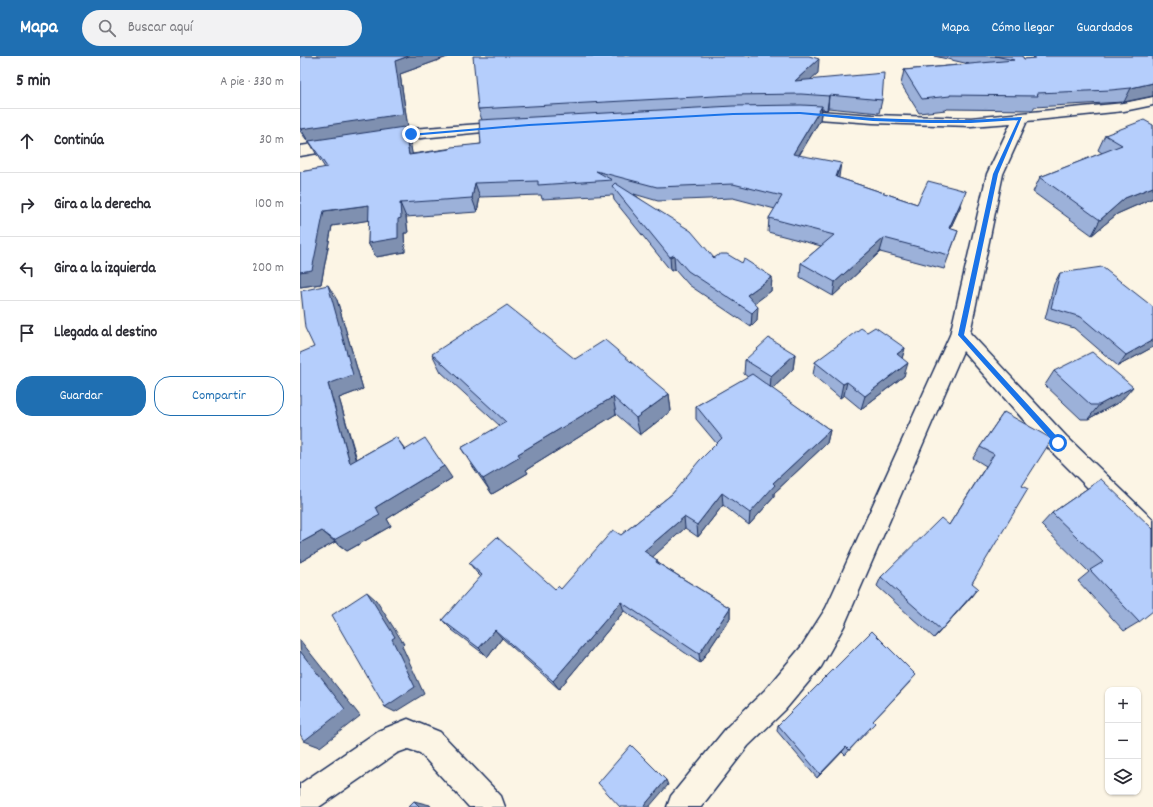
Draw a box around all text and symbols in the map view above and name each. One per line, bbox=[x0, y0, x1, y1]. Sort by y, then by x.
search box bbox=[82, 10, 362, 46]
text: Mapa bbox=[20, 15, 58, 42]
icon: search bbox=[96, 17, 118, 39]
text: Buscar aquí bbox=[128, 17, 193, 39]
text: Mapa bbox=[942, 18, 969, 38]
text: Cómo llegar bbox=[991, 18, 1054, 38]
text: Guardados bbox=[1076, 18, 1133, 38]
text: 5 min bbox=[16, 70, 50, 94]
text: A pie · 330 m bbox=[220, 73, 284, 92]
route end bbox=[402, 125, 420, 143]
icon: ahead bbox=[16, 130, 38, 152]
text: Continúa bbox=[54, 130, 104, 152]
text: 30 m bbox=[259, 131, 284, 150]
icon: right bbox=[16, 194, 38, 216]
text: Gira a la derecha bbox=[54, 194, 151, 216]
text: 100 m bbox=[255, 195, 284, 214]
icon: left bbox=[16, 258, 38, 280]
text: Gira a la izquierda bbox=[54, 258, 155, 280]
text: 200 m bbox=[252, 259, 284, 278]
icon: arrive bbox=[16, 322, 38, 344]
text: Llegada al destino bbox=[54, 322, 157, 344]
button: Guardar bbox=[16, 376, 146, 416]
button: Compartir bbox=[154, 376, 284, 416]
route start bbox=[1049, 434, 1067, 452]
map controls bbox=[1105, 687, 1141, 795]
button: + bbox=[1105, 687, 1141, 723]
button: − bbox=[1105, 723, 1141, 759]
button: layers bbox=[1105, 759, 1141, 795]

